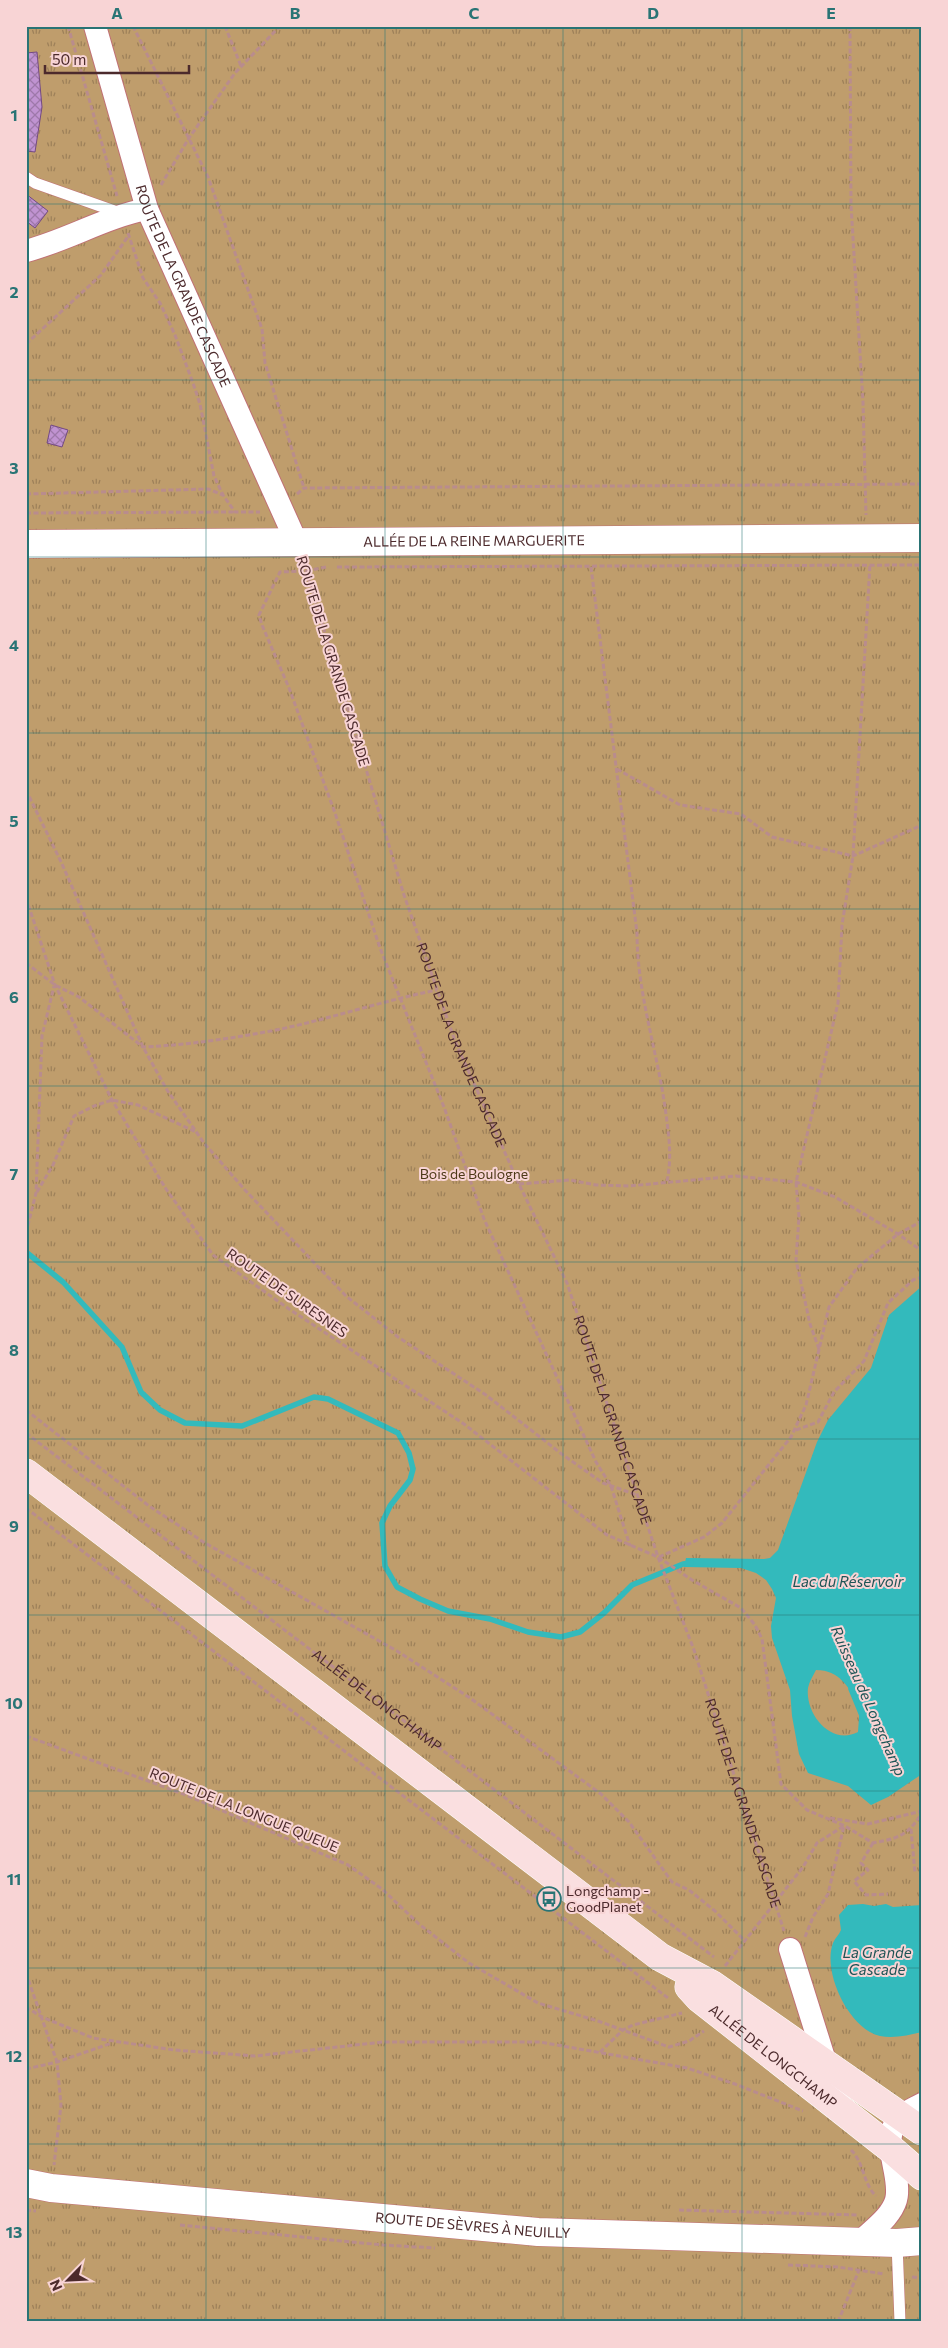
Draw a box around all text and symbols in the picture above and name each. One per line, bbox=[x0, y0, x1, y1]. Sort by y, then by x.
text: A bbox=[111, 3, 123, 22]
text: B bbox=[290, 3, 301, 22]
text: C bbox=[469, 3, 480, 22]
text: D bbox=[647, 3, 659, 22]
text: E bbox=[826, 3, 836, 22]
scale bar bbox=[45, 42, 189, 74]
text: 50 m bbox=[52, 50, 86, 68]
text: 1 bbox=[10, 105, 18, 124]
street label: ROUTE DE LA GRANDE CASCADE bbox=[133, 183, 235, 390]
text: 2 bbox=[9, 282, 19, 301]
text: 3 bbox=[9, 458, 19, 477]
street label: ALLÉE DE LA REINE MARGUERITE bbox=[363, 531, 585, 550]
street label: ROUTE DE LA GRANDE CASCADE bbox=[293, 554, 374, 768]
text: 4 bbox=[9, 635, 19, 654]
text: 5 bbox=[9, 811, 19, 830]
street label: ROUTE DE LA GRANDE CASCADE bbox=[413, 940, 510, 1150]
text: 6 bbox=[9, 987, 19, 1006]
text: 7 bbox=[10, 1164, 19, 1183]
park label: Bois de Boulogne bbox=[420, 1165, 528, 1182]
street label: ROUTE DE SURESNES bbox=[224, 1244, 351, 1341]
street label: ROUTE DE LA GRANDE CASCADE bbox=[570, 1313, 656, 1526]
text: 8 bbox=[9, 1340, 19, 1359]
text: 9 bbox=[9, 1516, 19, 1535]
water label: Lac du Réservoir bbox=[792, 1572, 905, 1590]
water label: Ruisseau de Longchamp bbox=[828, 1623, 910, 1778]
street label: ALLÉE DE LONGCHAMP bbox=[309, 1645, 445, 1755]
text: 10 bbox=[5, 1693, 23, 1712]
street label: ROUTE DE LA GRANDE CASCADE bbox=[702, 1696, 785, 1910]
street label: ROUTE DE LA LONGUE QUEUE bbox=[147, 1764, 341, 1855]
text: 11 bbox=[7, 1869, 21, 1888]
place label: Longchamp - GoodPlanet bbox=[566, 1882, 649, 1915]
bus stop icon: Longchamp - GoodPlanet bbox=[536, 1886, 562, 1912]
water label: La Grande Cascade bbox=[842, 1943, 912, 1978]
street label: ALLÉE DE LONGCHAMP bbox=[706, 2000, 841, 2112]
text: 12 bbox=[6, 2046, 22, 2065]
street label: ROUTE DE SÈVRES À NEUILLY bbox=[374, 2208, 571, 2241]
text: 13 bbox=[6, 2222, 22, 2241]
north arrow bbox=[42, 2256, 92, 2306]
text: N bbox=[46, 2277, 66, 2294]

